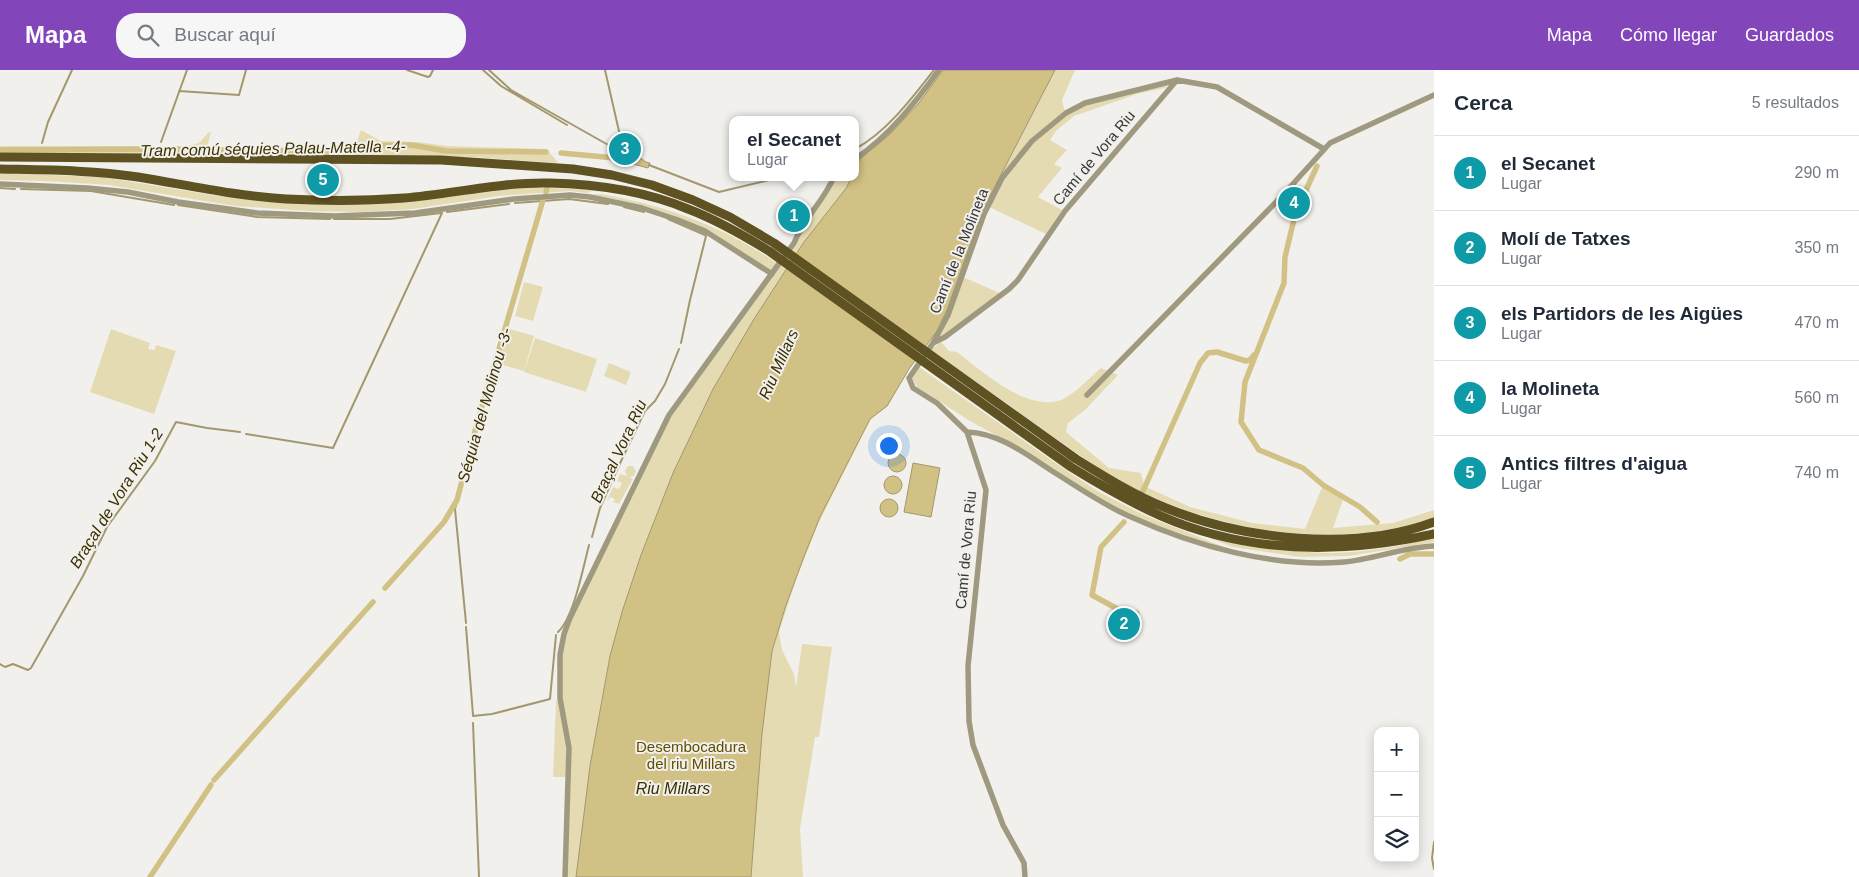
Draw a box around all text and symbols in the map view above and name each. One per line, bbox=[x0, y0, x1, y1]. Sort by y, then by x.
search box bbox=[116, 13, 466, 58]
text: Mapa bbox=[25, 21, 86, 48]
icon: search bbox=[134, 21, 162, 49]
text: Buscar aquí bbox=[174, 24, 276, 45]
text: Mapa bbox=[1547, 25, 1592, 45]
text: Cómo llegar bbox=[1620, 25, 1717, 45]
text: Guardados bbox=[1745, 25, 1834, 45]
text: Cerca bbox=[1454, 91, 1512, 114]
text: 5 resultados bbox=[1752, 94, 1839, 111]
street label: Camí de Vora Riu bbox=[1049, 107, 1138, 208]
popup bbox=[729, 116, 859, 181]
text: el Secanet bbox=[747, 129, 841, 150]
pin: 3 bbox=[609, 130, 641, 168]
water label: Tram comú séquies Palau-Matella -4- bbox=[140, 138, 406, 159]
text: Lugar bbox=[747, 151, 788, 168]
text: el Secanet bbox=[1501, 153, 1595, 174]
pin: 5 bbox=[307, 161, 339, 199]
text: 1 bbox=[1466, 164, 1474, 181]
text: 290 m bbox=[1795, 164, 1839, 181]
text: Lugar bbox=[1501, 175, 1542, 192]
pin: 4 bbox=[1278, 184, 1310, 222]
street label: Camí de la Molineta bbox=[926, 185, 992, 316]
pin: 1 bbox=[778, 197, 810, 235]
text: Molí de Tatxes bbox=[1501, 228, 1631, 249]
text: 2 bbox=[1466, 239, 1474, 256]
text: 350 m bbox=[1795, 239, 1839, 256]
text: Lugar bbox=[1501, 250, 1542, 267]
text: els Partidors de les Aigües bbox=[1501, 303, 1743, 324]
text: 3 bbox=[1466, 314, 1474, 331]
text: 470 m bbox=[1795, 314, 1839, 331]
text: Lugar bbox=[1501, 325, 1542, 342]
water label: Séquia del Molinou -3- bbox=[454, 326, 515, 484]
water label: Riu Millars bbox=[756, 327, 801, 402]
text: la Molineta bbox=[1501, 378, 1599, 399]
text: 4 bbox=[1466, 389, 1474, 406]
text: 560 m bbox=[1795, 389, 1839, 406]
water label: Braçal Vora Riu bbox=[587, 397, 650, 505]
text: Lugar bbox=[1501, 400, 1542, 417]
water label: Braçal de Vora Riu 1-2 bbox=[66, 425, 166, 571]
your location bbox=[876, 433, 902, 459]
text: Antics filtres d'aigua bbox=[1501, 453, 1687, 474]
text: 5 bbox=[1466, 464, 1474, 481]
text: 740 m bbox=[1795, 464, 1839, 481]
text: Lugar bbox=[1501, 475, 1542, 492]
street label: Camí de Vora Riu bbox=[952, 490, 979, 610]
pin: 2 bbox=[1108, 605, 1140, 643]
map controls bbox=[1374, 727, 1419, 862]
button: + bbox=[1374, 727, 1419, 772]
park label: Desembocadura del riu Millars bbox=[636, 738, 747, 772]
button: − bbox=[1374, 772, 1419, 817]
water label: Riu Millars bbox=[636, 780, 710, 797]
button: layers bbox=[1374, 817, 1419, 862]

